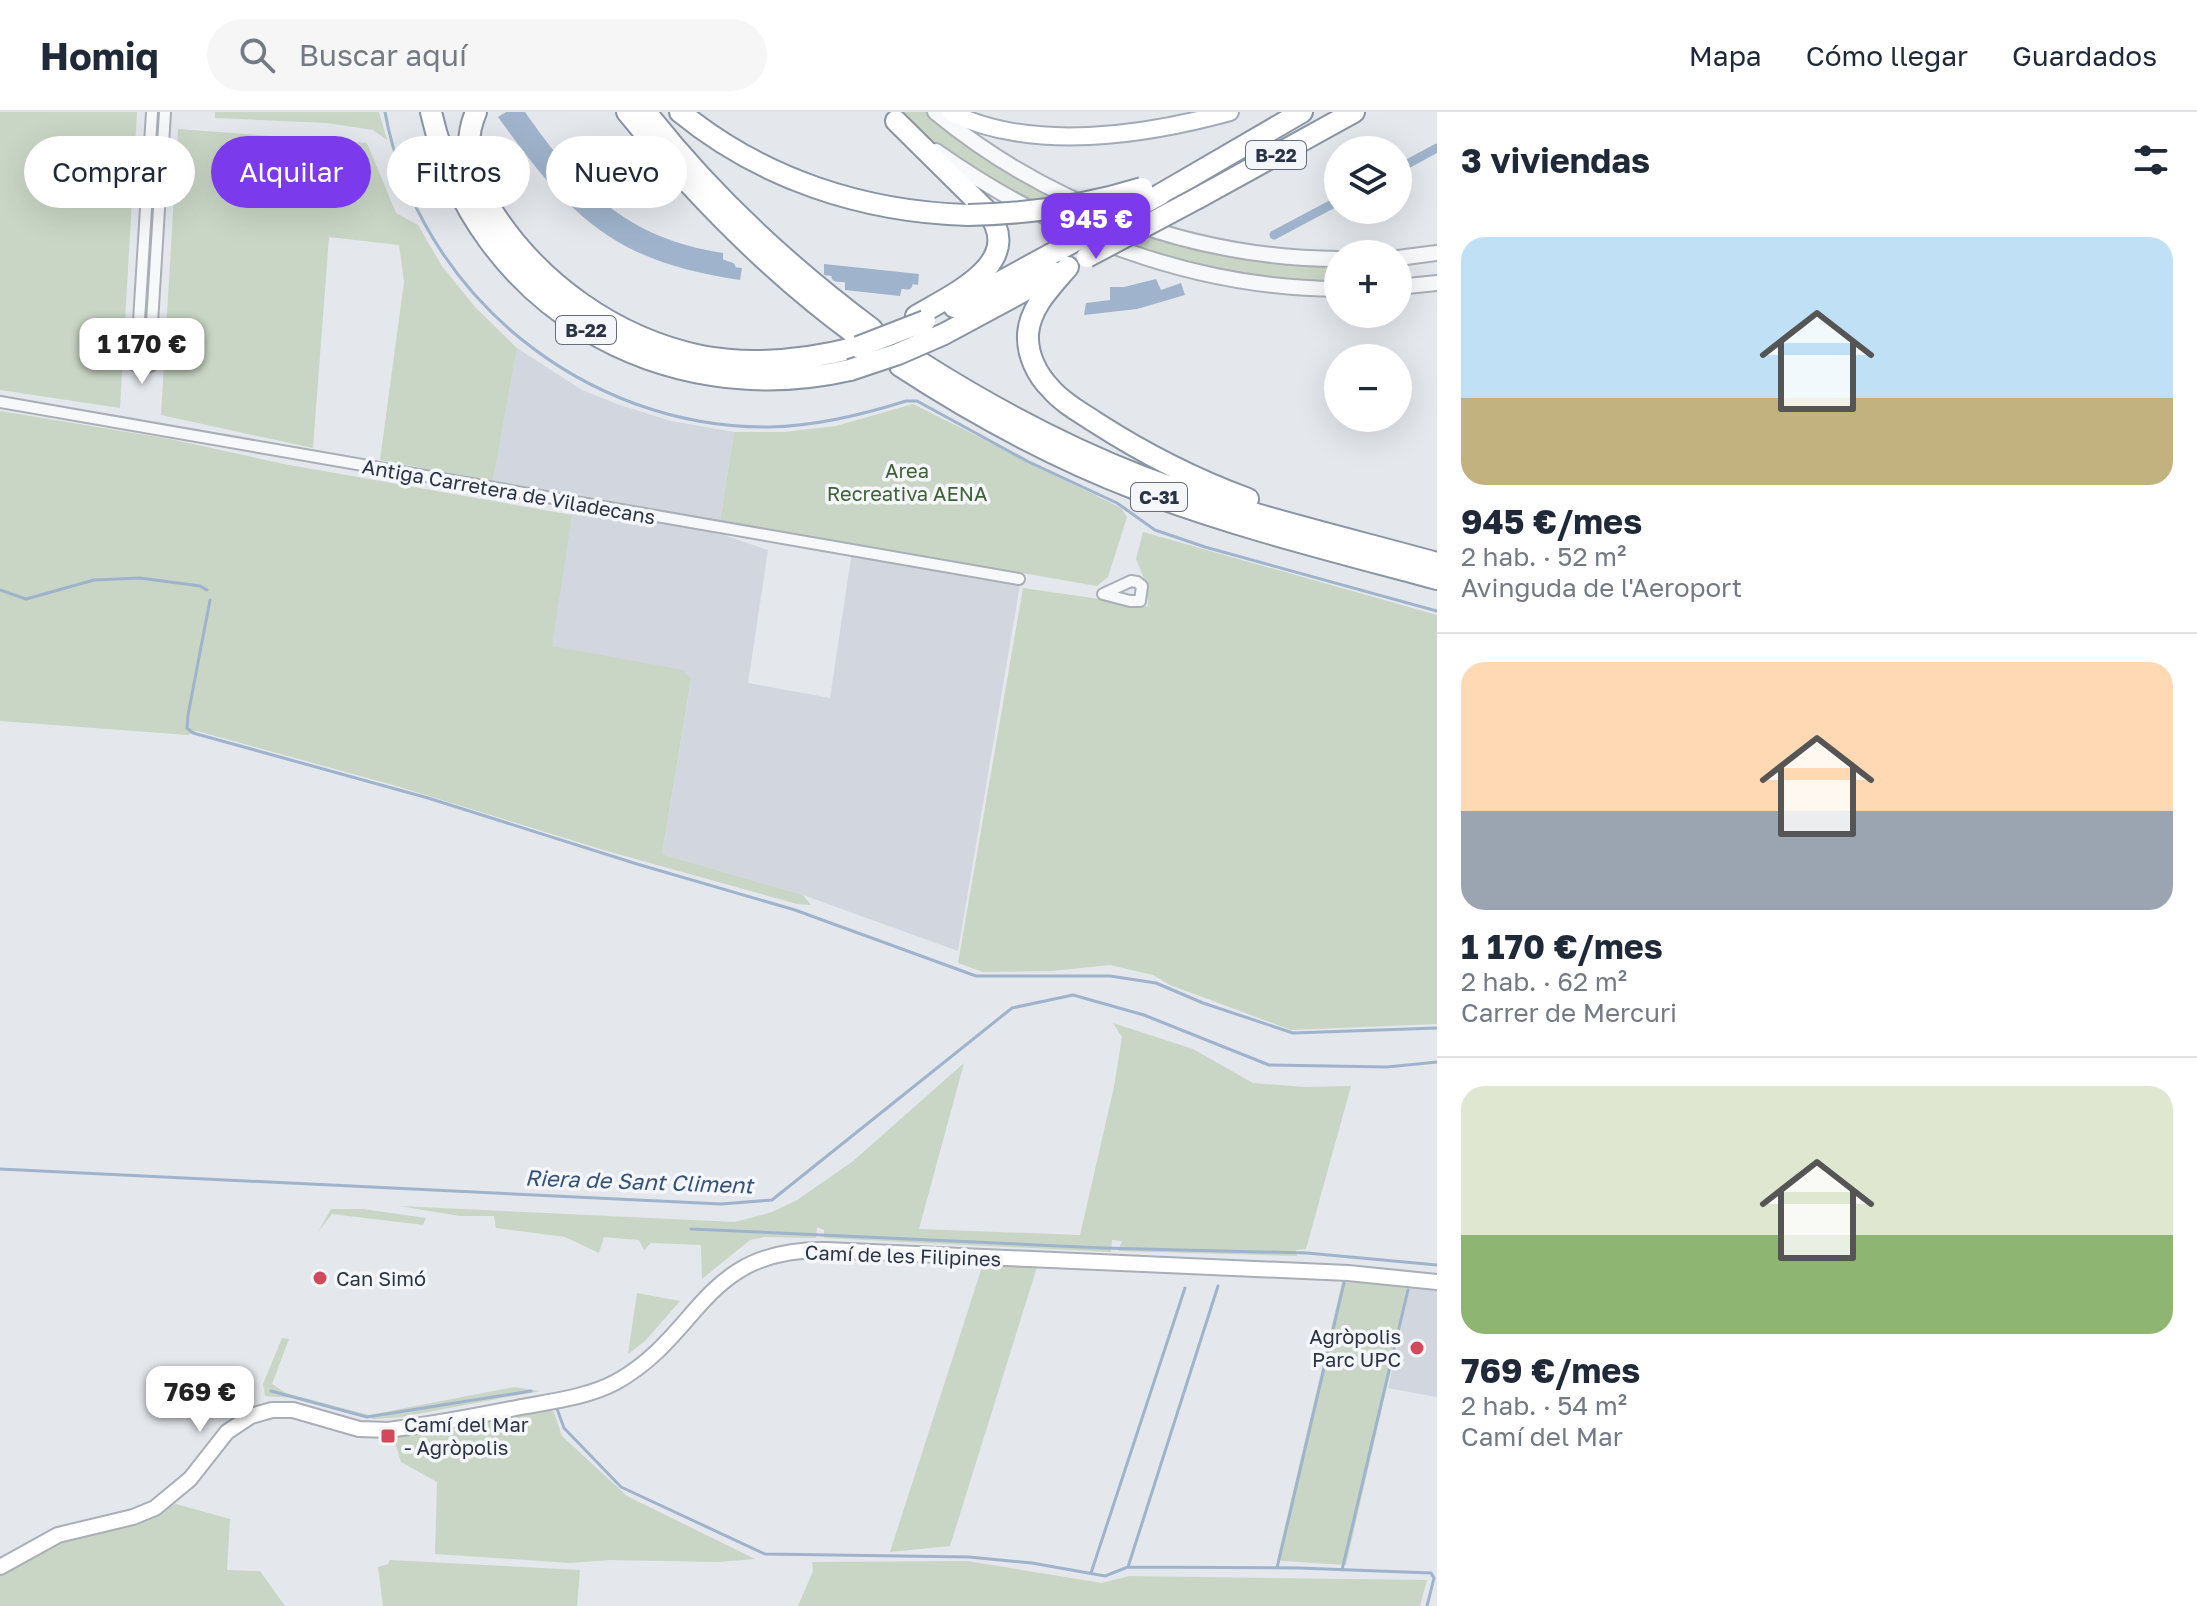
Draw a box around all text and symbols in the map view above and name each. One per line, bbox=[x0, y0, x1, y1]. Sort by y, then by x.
search box bbox=[207, 19, 767, 91]
text: Homiq bbox=[40, 33, 159, 78]
icon: search bbox=[235, 33, 279, 77]
text: Buscar aquí bbox=[299, 37, 467, 73]
text: Mapa bbox=[1689, 39, 1762, 72]
text: Cómo llegar bbox=[1806, 39, 1968, 72]
text: Guardados bbox=[2012, 39, 2157, 72]
chip: Comprar bbox=[24, 136, 195, 208]
chip: Alquilar bbox=[211, 136, 371, 208]
chip: Filtros bbox=[387, 136, 530, 208]
chip: Nuevo bbox=[546, 136, 687, 208]
map controls bbox=[1324, 136, 1412, 432]
button: layers bbox=[1324, 136, 1412, 224]
icon: filters bbox=[2129, 138, 2173, 182]
text: 3 viviendas bbox=[1461, 140, 1650, 180]
road number: B-22 bbox=[1246, 141, 1306, 169]
pin: 945 € bbox=[1040, 193, 1152, 261]
text: 945 € bbox=[1059, 203, 1133, 234]
button: + bbox=[1324, 240, 1412, 328]
icon: home bbox=[1745, 289, 1889, 433]
road number: B-22 bbox=[556, 316, 616, 344]
pin: 1 170 € bbox=[68, 318, 216, 386]
text: 1 170 € bbox=[97, 328, 187, 359]
button: − bbox=[1324, 344, 1412, 432]
street label: Antiga Carretera de Viladecans bbox=[361, 453, 657, 529]
park label: Area Recreativa AENA bbox=[827, 458, 987, 505]
road number: C-31 bbox=[1131, 483, 1187, 511]
text: 945 €/mes bbox=[1461, 501, 1642, 541]
text: 2 hab. · 52 m² bbox=[1461, 541, 1626, 572]
text: Avinguda de l'Aeroport bbox=[1461, 572, 1742, 603]
icon: home bbox=[1745, 714, 1889, 858]
text: 1 170 €/mes bbox=[1461, 926, 1663, 966]
text: 2 hab. · 62 m² bbox=[1461, 966, 1627, 997]
text: Carrer de Mercuri bbox=[1461, 997, 1677, 1028]
icon: home bbox=[1745, 1138, 1889, 1282]
water label: Riera de Sant Climent bbox=[525, 1164, 756, 1199]
street label: Camí de les Filipines bbox=[804, 1240, 1002, 1270]
place label: Can Simó bbox=[336, 1266, 426, 1290]
marker: Can Simó bbox=[311, 1269, 329, 1287]
place label: Agròpolis Parc UPC bbox=[1309, 1324, 1401, 1371]
marker: Agròpolis Parc UPC bbox=[1408, 1339, 1426, 1357]
text: 769 €/mes bbox=[1461, 1350, 1640, 1390]
pin: 769 € bbox=[144, 1366, 256, 1434]
text: 769 € bbox=[164, 1376, 236, 1407]
text: 2 hab. · 54 m² bbox=[1461, 1390, 1627, 1421]
place label: Camí del Mar - Agròpolis bbox=[404, 1412, 529, 1459]
text: Camí del Mar bbox=[1461, 1421, 1623, 1452]
marker: Camí del Mar - Agròpolis bbox=[379, 1427, 397, 1445]

